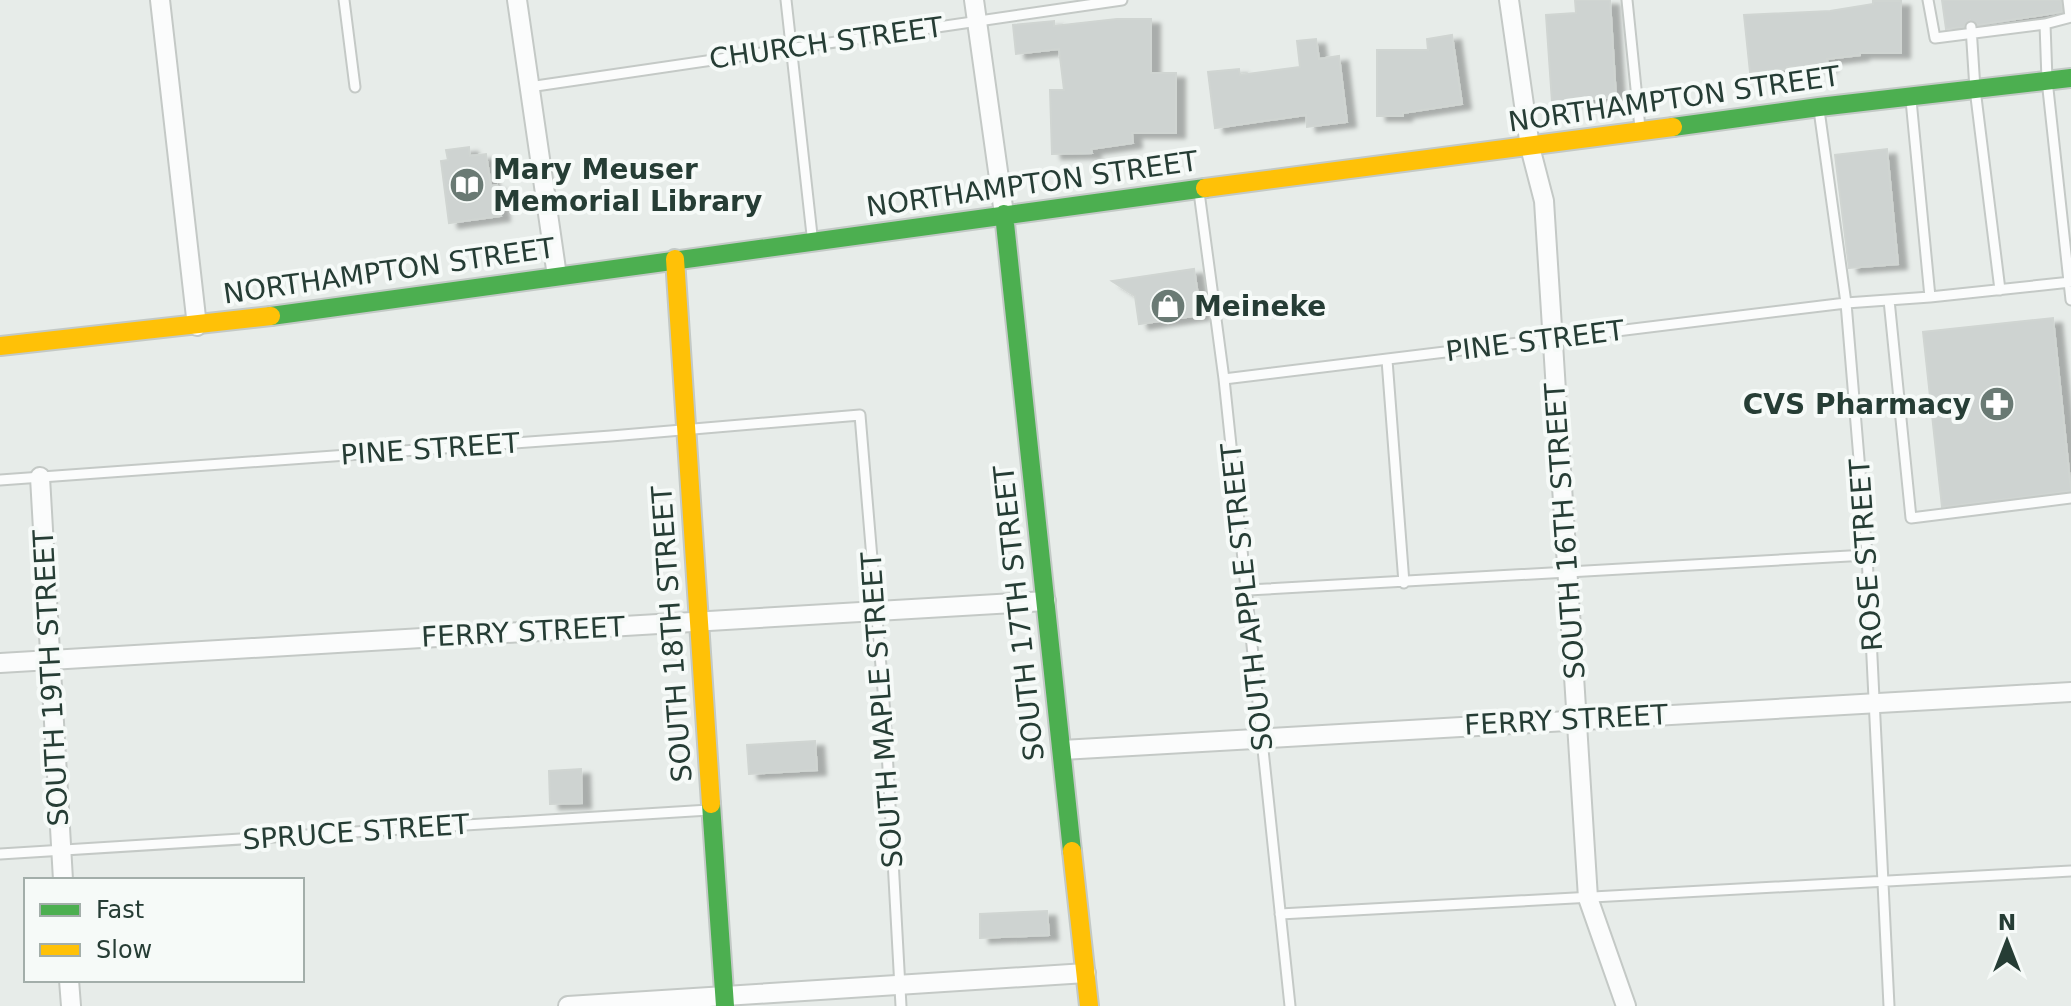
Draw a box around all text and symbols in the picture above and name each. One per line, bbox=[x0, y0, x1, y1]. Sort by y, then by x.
street label: CHURCH STREET bbox=[707, 10, 946, 76]
street label: NORTHAMPTON STREET bbox=[1506, 59, 1843, 139]
street label: NORTHAMPTON STREET bbox=[864, 144, 1201, 224]
place label: Mary Meuser Memorial Library bbox=[493, 153, 762, 218]
library icon: Mary Meuser Memorial Library bbox=[448, 166, 486, 204]
street label: NORTHAMPTON STREET bbox=[221, 231, 558, 311]
shop icon: Meineke bbox=[1149, 287, 1187, 325]
place label: Meineke bbox=[1194, 290, 1326, 323]
street label: PINE STREET bbox=[1444, 314, 1627, 368]
street label: SOUTH 16TH STREET bbox=[1538, 381, 1592, 680]
pharmacy icon: CVS Pharmacy bbox=[1978, 385, 2016, 423]
place label: CVS Pharmacy bbox=[1743, 388, 1971, 421]
street label: PINE STREET bbox=[339, 426, 522, 472]
street label: SOUTH APPLE STREET bbox=[1214, 441, 1280, 753]
street label: ROSE STREET bbox=[1843, 457, 1889, 652]
street label: SOUTH 17TH STREET bbox=[987, 463, 1051, 762]
street label: SOUTH 18TH STREET bbox=[645, 484, 699, 783]
street label: SOUTH 19TH STREET bbox=[27, 528, 75, 827]
street label: SOUTH MAPLE STREET bbox=[854, 550, 910, 869]
street label: FERRY STREET bbox=[420, 610, 626, 654]
street label: FERRY STREET bbox=[1463, 698, 1669, 742]
street label: SPRUCE STREET bbox=[241, 808, 472, 856]
legend bbox=[24, 878, 304, 982]
text: Fast bbox=[96, 896, 144, 924]
north arrow bbox=[1967, 902, 2047, 982]
text: N bbox=[1998, 910, 2016, 935]
text: Slow bbox=[96, 936, 152, 964]

